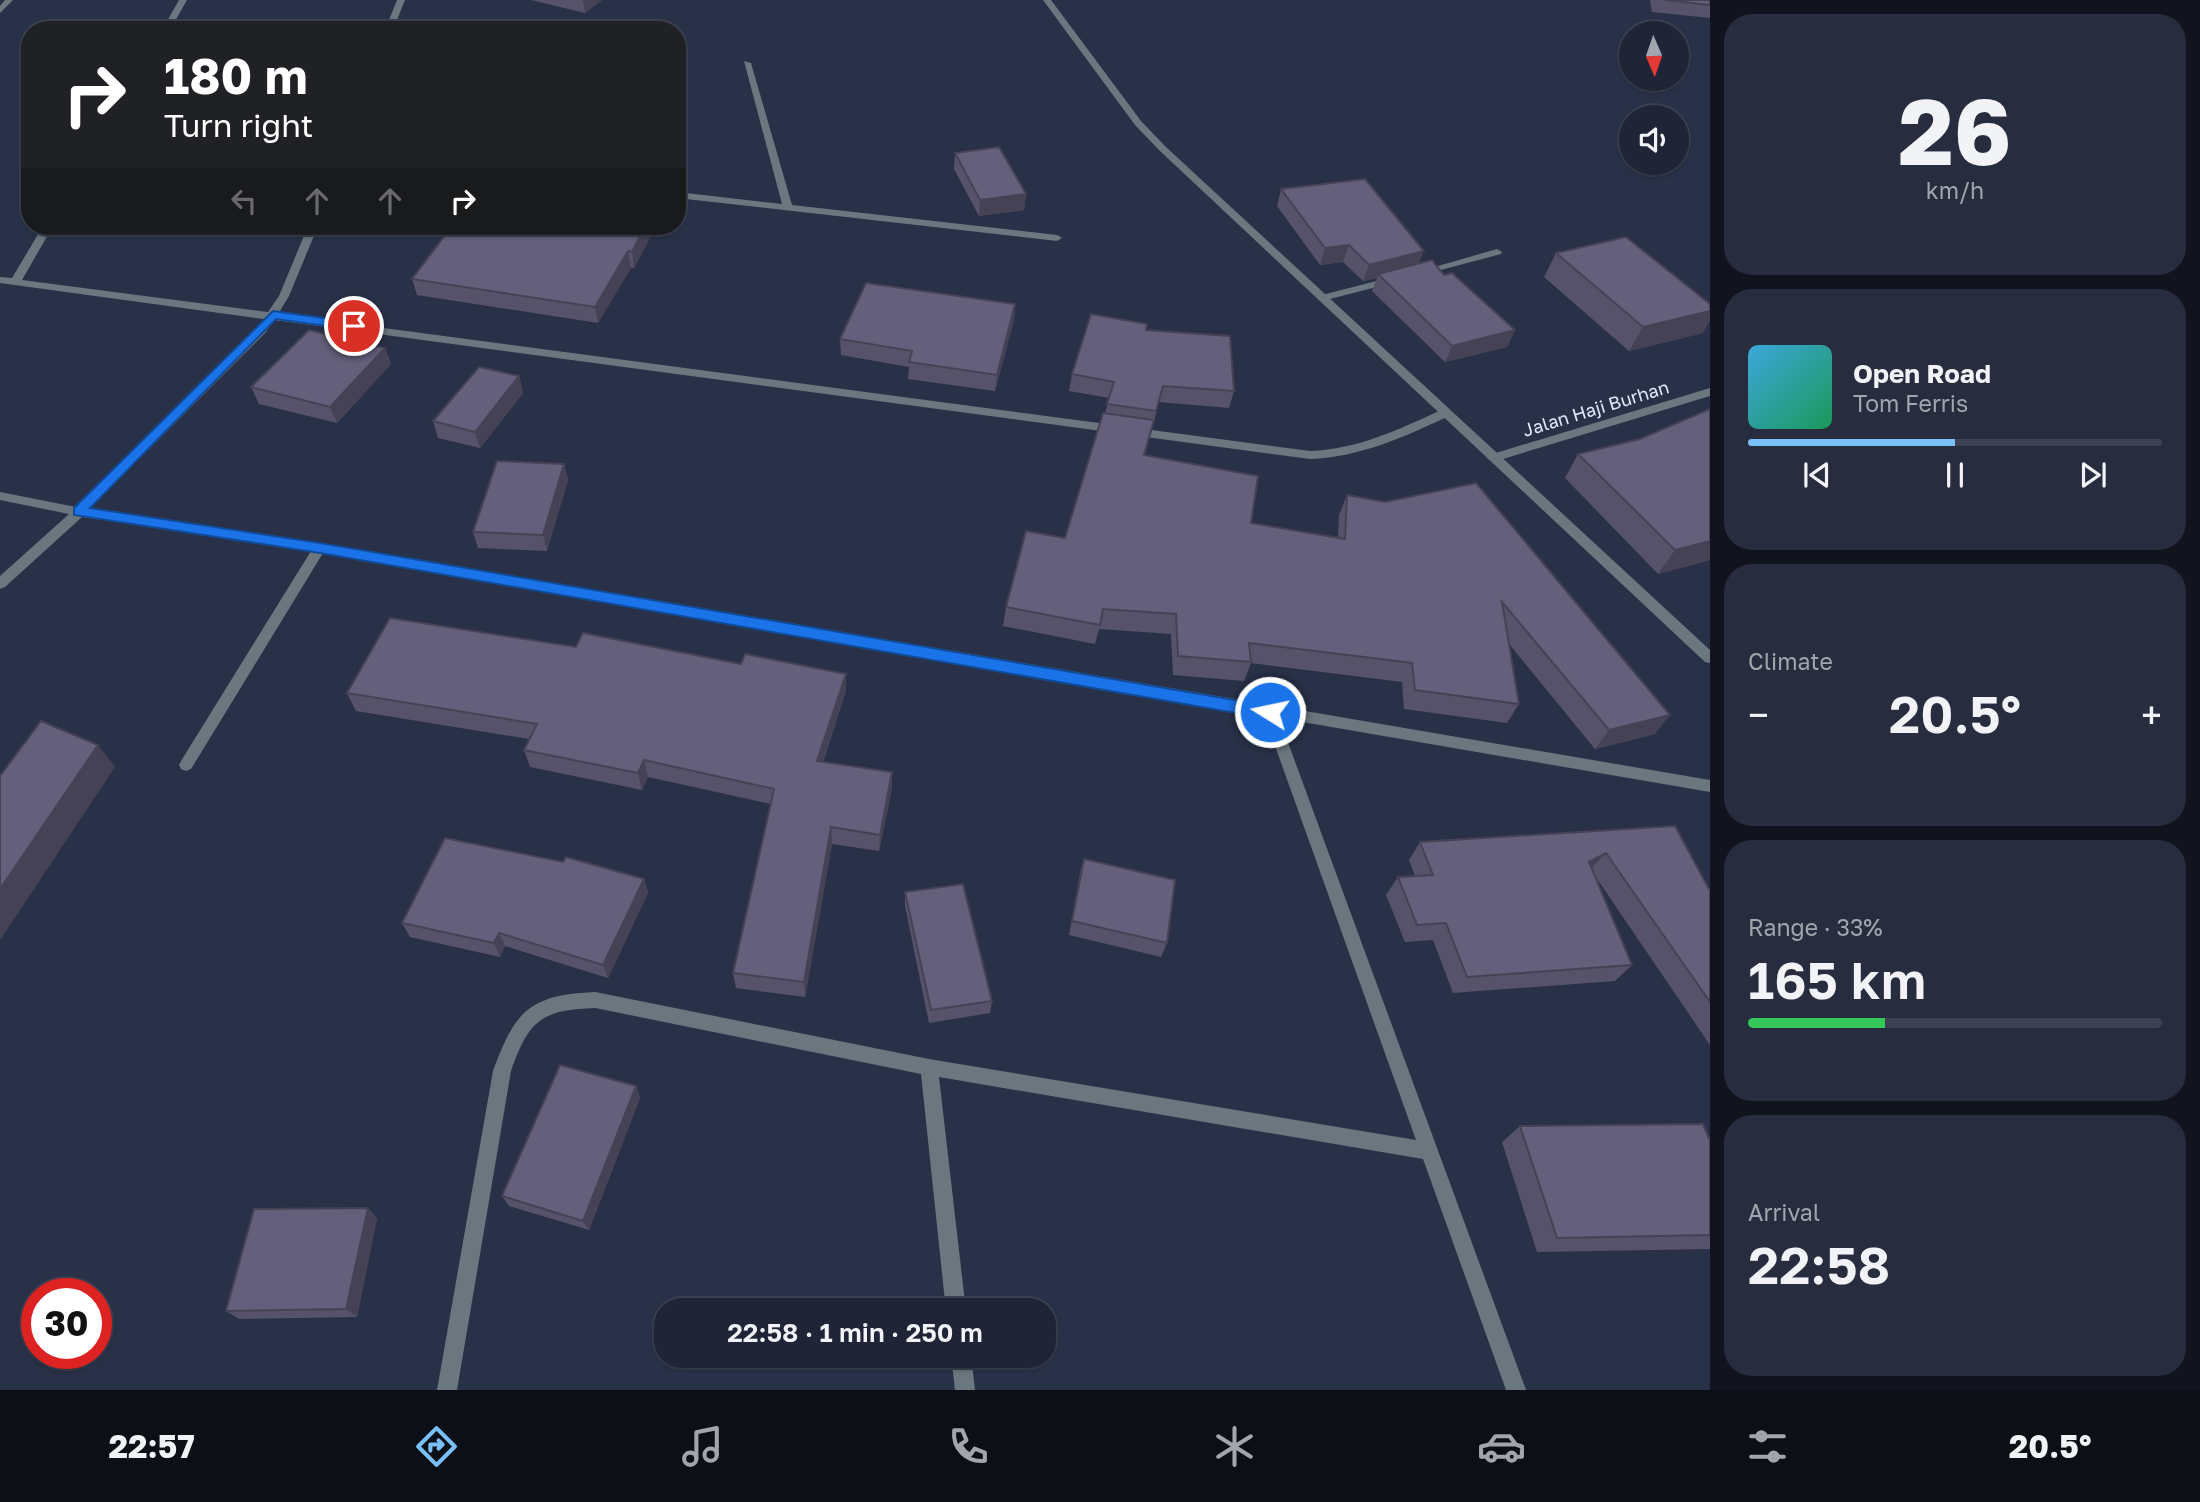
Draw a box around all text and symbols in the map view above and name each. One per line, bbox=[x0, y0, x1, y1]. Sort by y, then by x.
north arrow bbox=[1619, 21, 1689, 91]
map controls bbox=[1619, 21, 1689, 175]
text: 180 m bbox=[164, 46, 308, 105]
icon: right bbox=[49, 49, 140, 140]
text: 26 bbox=[1898, 76, 2012, 185]
button: sound bbox=[1619, 105, 1689, 175]
text: Turn right bbox=[164, 106, 313, 144]
text: km/h bbox=[1926, 176, 1984, 204]
icon: left bbox=[225, 182, 263, 220]
icon: ahead bbox=[298, 182, 336, 220]
icon: ahead bbox=[371, 182, 409, 220]
icon: right bbox=[444, 182, 482, 220]
pin bbox=[324, 296, 384, 356]
icon: arrive bbox=[335, 307, 373, 345]
text: Open Road bbox=[1853, 358, 1991, 389]
street label: Jalan Haji Burhan bbox=[1520, 375, 1672, 441]
text: Tom Ferris bbox=[1853, 389, 1968, 417]
icon: previous bbox=[1798, 456, 1836, 494]
icon: pause bbox=[1936, 456, 1974, 494]
icon: next bbox=[2074, 456, 2112, 494]
text: Climate bbox=[1748, 647, 1833, 675]
position arrow bbox=[1233, 675, 1307, 749]
text: 20.5° bbox=[1889, 682, 2021, 744]
text: − bbox=[1748, 692, 1769, 737]
text: + bbox=[2141, 692, 2162, 737]
text: Range · 33% bbox=[1748, 913, 1883, 941]
text: 165 km bbox=[1748, 948, 1926, 1010]
text: Arrival bbox=[1748, 1198, 1820, 1226]
text: 22:58 bbox=[1748, 1233, 1890, 1295]
speed limit sign: 30 bbox=[21, 1278, 112, 1369]
text: 22:58 · 1 min · 250 m bbox=[727, 1317, 983, 1348]
icon: directions bbox=[412, 1422, 461, 1471]
icon: music bbox=[678, 1422, 727, 1471]
icon: phone bbox=[944, 1422, 993, 1471]
icon: climate bbox=[1210, 1422, 1259, 1471]
icon: car bbox=[1477, 1422, 1526, 1471]
icon: filters bbox=[1743, 1422, 1792, 1471]
text: 22:57 bbox=[109, 1427, 195, 1465]
text: 20.5° bbox=[2009, 1427, 2091, 1465]

